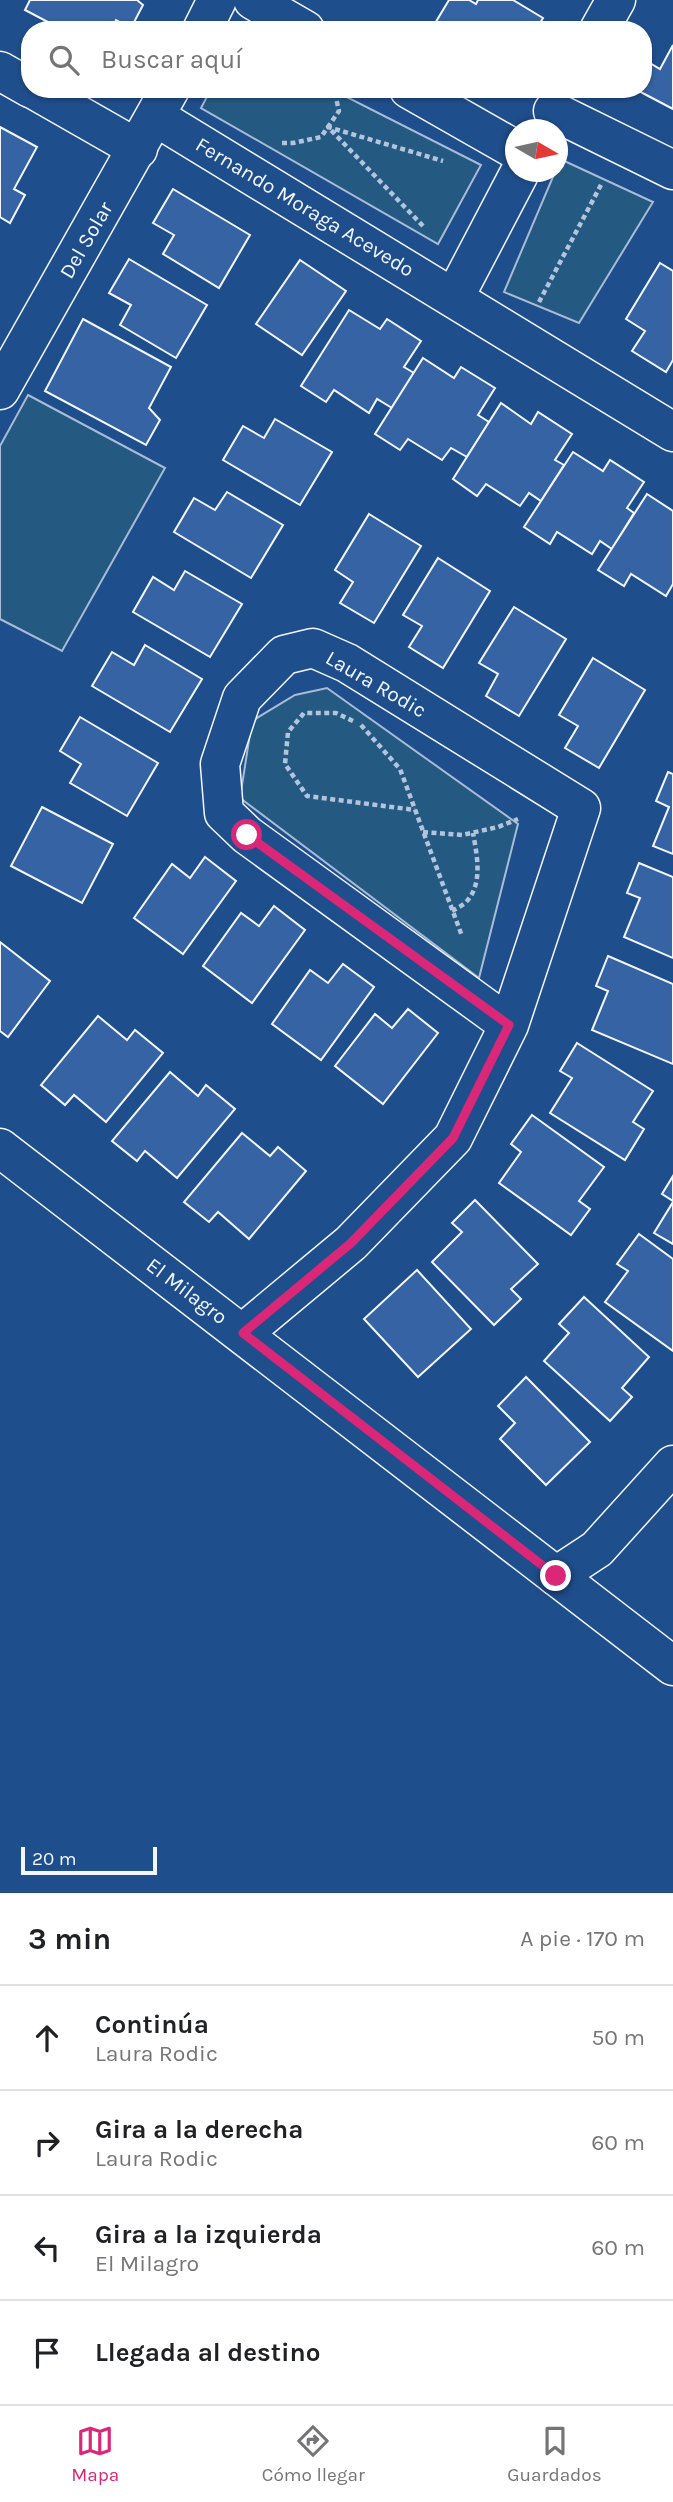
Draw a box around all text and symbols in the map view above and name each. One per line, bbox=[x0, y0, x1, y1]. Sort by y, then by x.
search box bbox=[21, 21, 652, 98]
icon: search bbox=[45, 41, 83, 79]
text: Buscar aquí bbox=[101, 44, 243, 75]
north arrow bbox=[505, 119, 568, 182]
street label: Fernando Moraga Acevedo bbox=[192, 132, 418, 282]
street label: Del Solar bbox=[54, 197, 118, 283]
street label: Laura Rodic bbox=[321, 646, 431, 722]
route start bbox=[231, 819, 262, 850]
street label: El Milagro bbox=[142, 1253, 232, 1329]
route end bbox=[540, 1560, 571, 1591]
scale bar bbox=[21, 1844, 158, 1876]
text: 20 m bbox=[32, 1848, 77, 1870]
text: 3 min bbox=[28, 1921, 111, 1957]
text: A pie · 170 m bbox=[520, 1925, 645, 1952]
text: Continúa bbox=[95, 2009, 209, 2040]
icon: ahead bbox=[28, 2019, 66, 2057]
text: 50 m bbox=[591, 2024, 645, 2051]
text: Laura Rodic bbox=[95, 2040, 218, 2067]
text: Gira a la derecha bbox=[95, 2114, 304, 2145]
icon: right bbox=[28, 2124, 66, 2162]
text: 60 m bbox=[591, 2129, 645, 2156]
text: Laura Rodic bbox=[95, 2145, 218, 2172]
text: Gira a la izquierda bbox=[95, 2219, 322, 2250]
icon: left bbox=[28, 2229, 66, 2267]
text: 60 m bbox=[591, 2234, 645, 2261]
text: El Milagro bbox=[95, 2250, 199, 2277]
icon: arrive bbox=[28, 2334, 66, 2372]
text: Llegada al destino bbox=[95, 2337, 321, 2368]
tab: Mapa bbox=[71, 2422, 119, 2486]
tab: Cómo llegar bbox=[262, 2422, 365, 2486]
tab: Guardados bbox=[507, 2422, 602, 2486]

